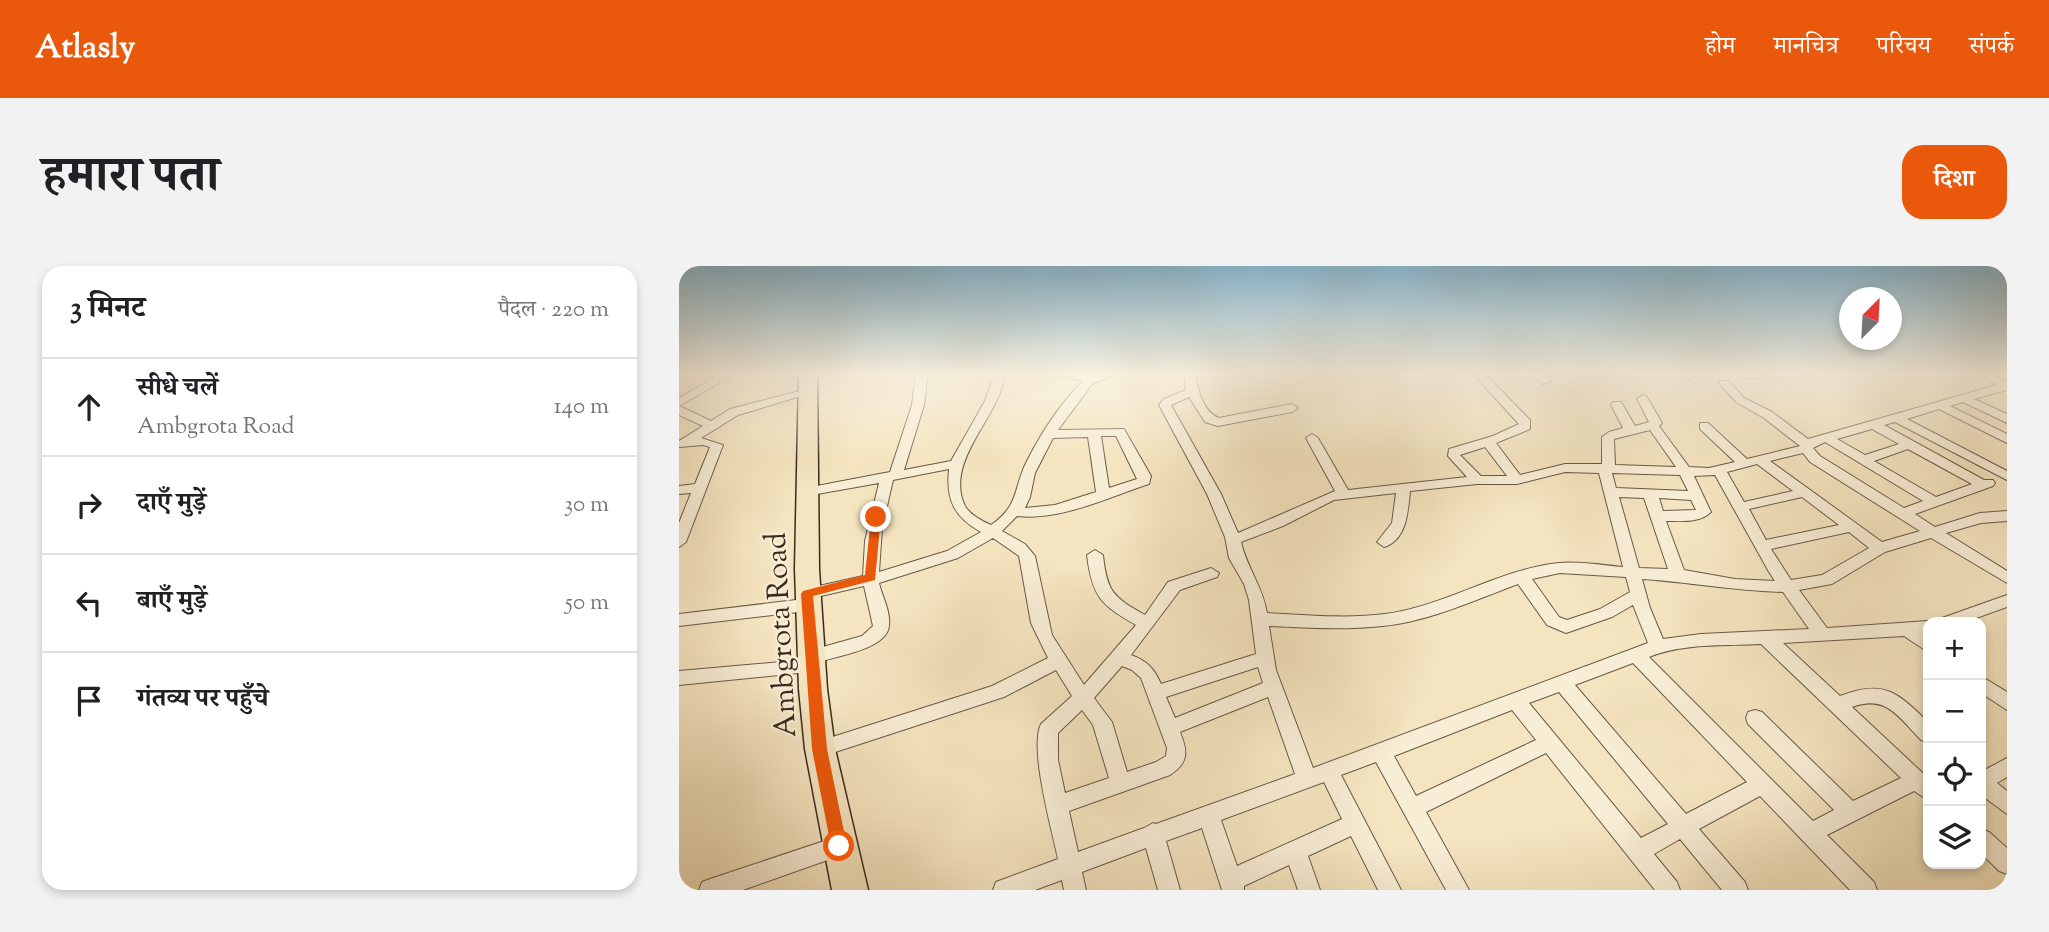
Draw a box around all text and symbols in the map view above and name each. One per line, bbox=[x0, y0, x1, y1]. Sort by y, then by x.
text: Atlasly bbox=[35, 25, 135, 73]
text: होम bbox=[1705, 30, 1735, 64]
text: मानचित्र bbox=[1773, 30, 1839, 64]
text: परिचय bbox=[1877, 30, 1931, 64]
text: संपर्क bbox=[1969, 30, 2014, 64]
text: हमारा पता bbox=[42, 143, 219, 213]
button: दिशा bbox=[1902, 145, 2007, 219]
north arrow bbox=[1839, 287, 1902, 350]
text: 3 मिनट bbox=[70, 288, 145, 331]
text: पैदल · 220 m bbox=[498, 294, 609, 327]
text: सीधे चलें bbox=[137, 370, 218, 407]
icon: ahead bbox=[70, 388, 108, 426]
text: 140 m bbox=[554, 391, 609, 424]
text: Ambgrota Road bbox=[137, 411, 294, 444]
text: दाएँ मुड़ें bbox=[137, 485, 206, 522]
icon: right bbox=[70, 486, 108, 524]
text: 30 m bbox=[564, 489, 609, 522]
route end bbox=[860, 501, 891, 532]
street label: Ambgrota Road bbox=[756, 531, 809, 739]
text: बाएँ मुड़ें bbox=[137, 583, 207, 620]
icon: left bbox=[70, 584, 108, 622]
text: 50 m bbox=[565, 587, 609, 620]
map controls bbox=[1923, 617, 1986, 869]
button: + bbox=[1923, 617, 1986, 680]
button: − bbox=[1923, 680, 1986, 743]
text: गंतव्य पर पहुँचे bbox=[137, 681, 268, 718]
icon: arrive bbox=[70, 682, 108, 720]
button: locate bbox=[1923, 743, 1986, 806]
button: layers bbox=[1923, 806, 1986, 869]
route start bbox=[823, 830, 854, 861]

